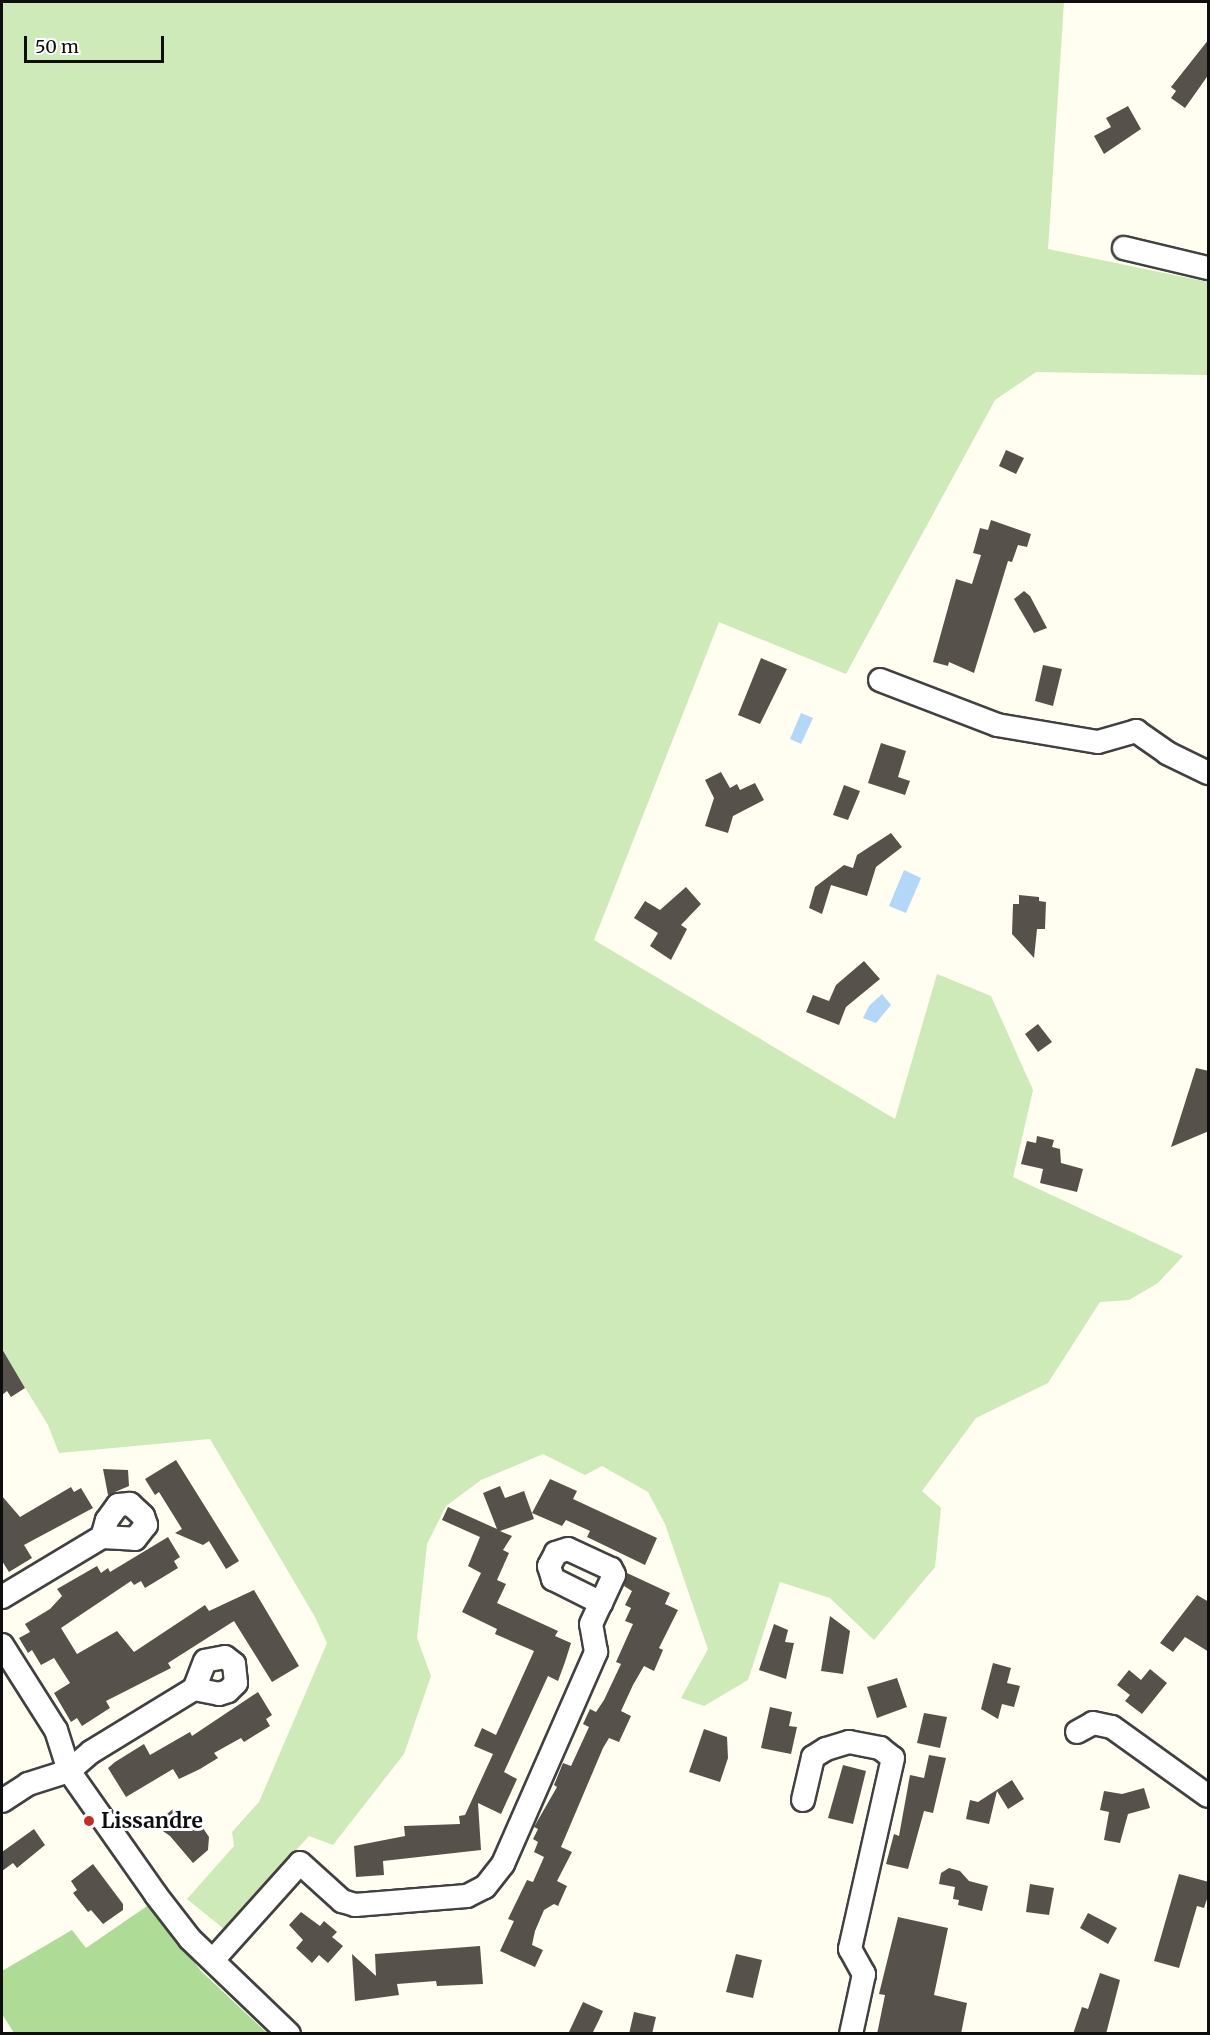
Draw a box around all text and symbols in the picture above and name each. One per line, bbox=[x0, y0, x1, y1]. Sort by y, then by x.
scale bar bbox=[27, 24, 166, 62]
text: 50 m bbox=[35, 35, 79, 58]
place label: Lissandre bbox=[101, 1808, 203, 1834]
marker: Lissandre bbox=[82, 1814, 96, 1828]

